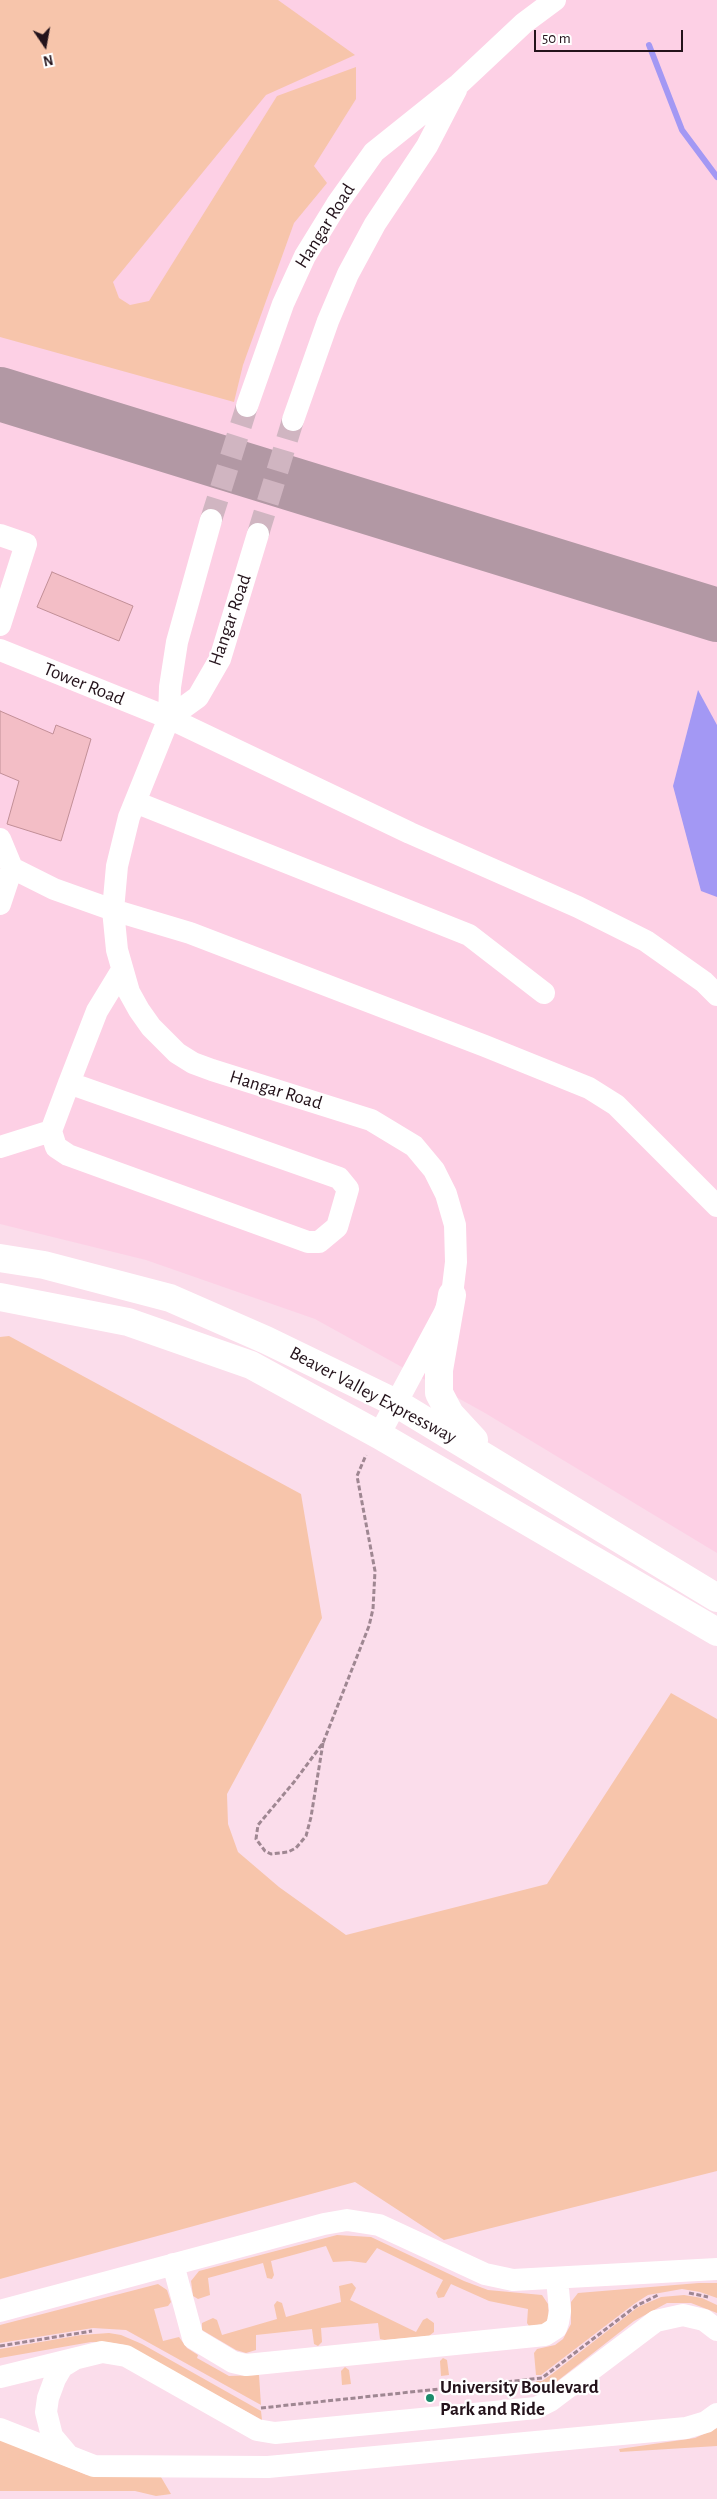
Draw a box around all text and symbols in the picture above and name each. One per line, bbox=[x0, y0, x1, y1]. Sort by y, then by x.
north arrow bbox=[20, 20, 70, 70]
scale bar bbox=[537, 20, 686, 52]
text: 50 m bbox=[542, 31, 571, 46]
text: N bbox=[42, 52, 54, 68]
street label: Hangar Road bbox=[290, 179, 360, 273]
street label: Hangar Road bbox=[204, 571, 256, 669]
street label: Tower Road bbox=[40, 657, 128, 711]
street label: Hangar Road bbox=[227, 1065, 325, 1115]
street label: Beaver Valley Expressway bbox=[286, 1341, 460, 1449]
place label: University Boulevard Park and Ride bbox=[440, 2376, 599, 2420]
marker: University Boulevard Park and Ride bbox=[424, 2392, 436, 2404]

